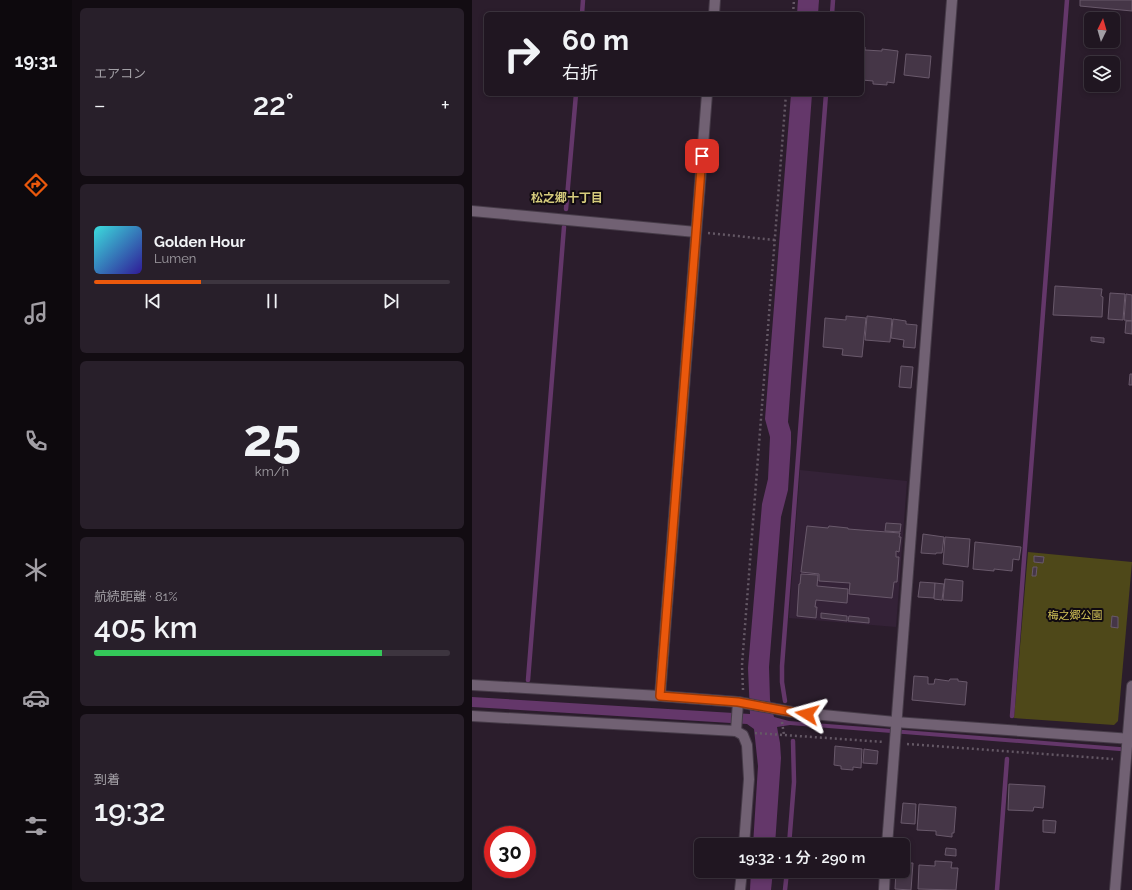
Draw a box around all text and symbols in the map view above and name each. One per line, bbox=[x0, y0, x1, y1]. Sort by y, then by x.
north arrow bbox=[1084, 12, 1120, 48]
map controls bbox=[1084, 12, 1120, 92]
text: 60 m bbox=[562, 24, 629, 57]
icon: right bbox=[496, 28, 548, 80]
text: 19:31 bbox=[15, 50, 57, 71]
button: layers bbox=[1084, 56, 1120, 92]
text: 右折 bbox=[562, 62, 598, 83]
text: エアコン bbox=[94, 66, 146, 81]
text: 22° bbox=[253, 87, 294, 122]
text: − bbox=[94, 92, 106, 118]
text: + bbox=[441, 92, 450, 118]
pin bbox=[685, 139, 719, 173]
icon: arrive bbox=[691, 145, 713, 167]
icon: directions bbox=[22, 171, 50, 199]
district label: 松之郷十丁目 bbox=[531, 191, 603, 205]
text: Golden Hour bbox=[154, 233, 245, 251]
text: Lumen bbox=[154, 251, 196, 266]
icon: previous bbox=[142, 290, 164, 312]
icon: pause bbox=[261, 290, 283, 312]
icon: next bbox=[380, 290, 402, 312]
icon: music bbox=[22, 299, 50, 327]
text: 25 bbox=[243, 407, 301, 468]
icon: phone bbox=[22, 427, 50, 455]
text: km/h bbox=[255, 464, 289, 479]
icon: climate bbox=[22, 556, 50, 584]
text: 航続距離 · 81% bbox=[94, 589, 178, 604]
park label: 梅之郷公園 bbox=[1048, 609, 1103, 622]
text: 405 km bbox=[94, 610, 198, 645]
icon: car bbox=[22, 684, 50, 712]
position arrow bbox=[786, 693, 828, 735]
text: 到着 bbox=[94, 772, 120, 787]
text: 19:32 bbox=[94, 793, 165, 828]
icon: filters bbox=[22, 812, 50, 840]
speed limit sign: 30 bbox=[484, 826, 536, 878]
text: 19:32 · 1 分 · 290 m bbox=[739, 849, 865, 867]

